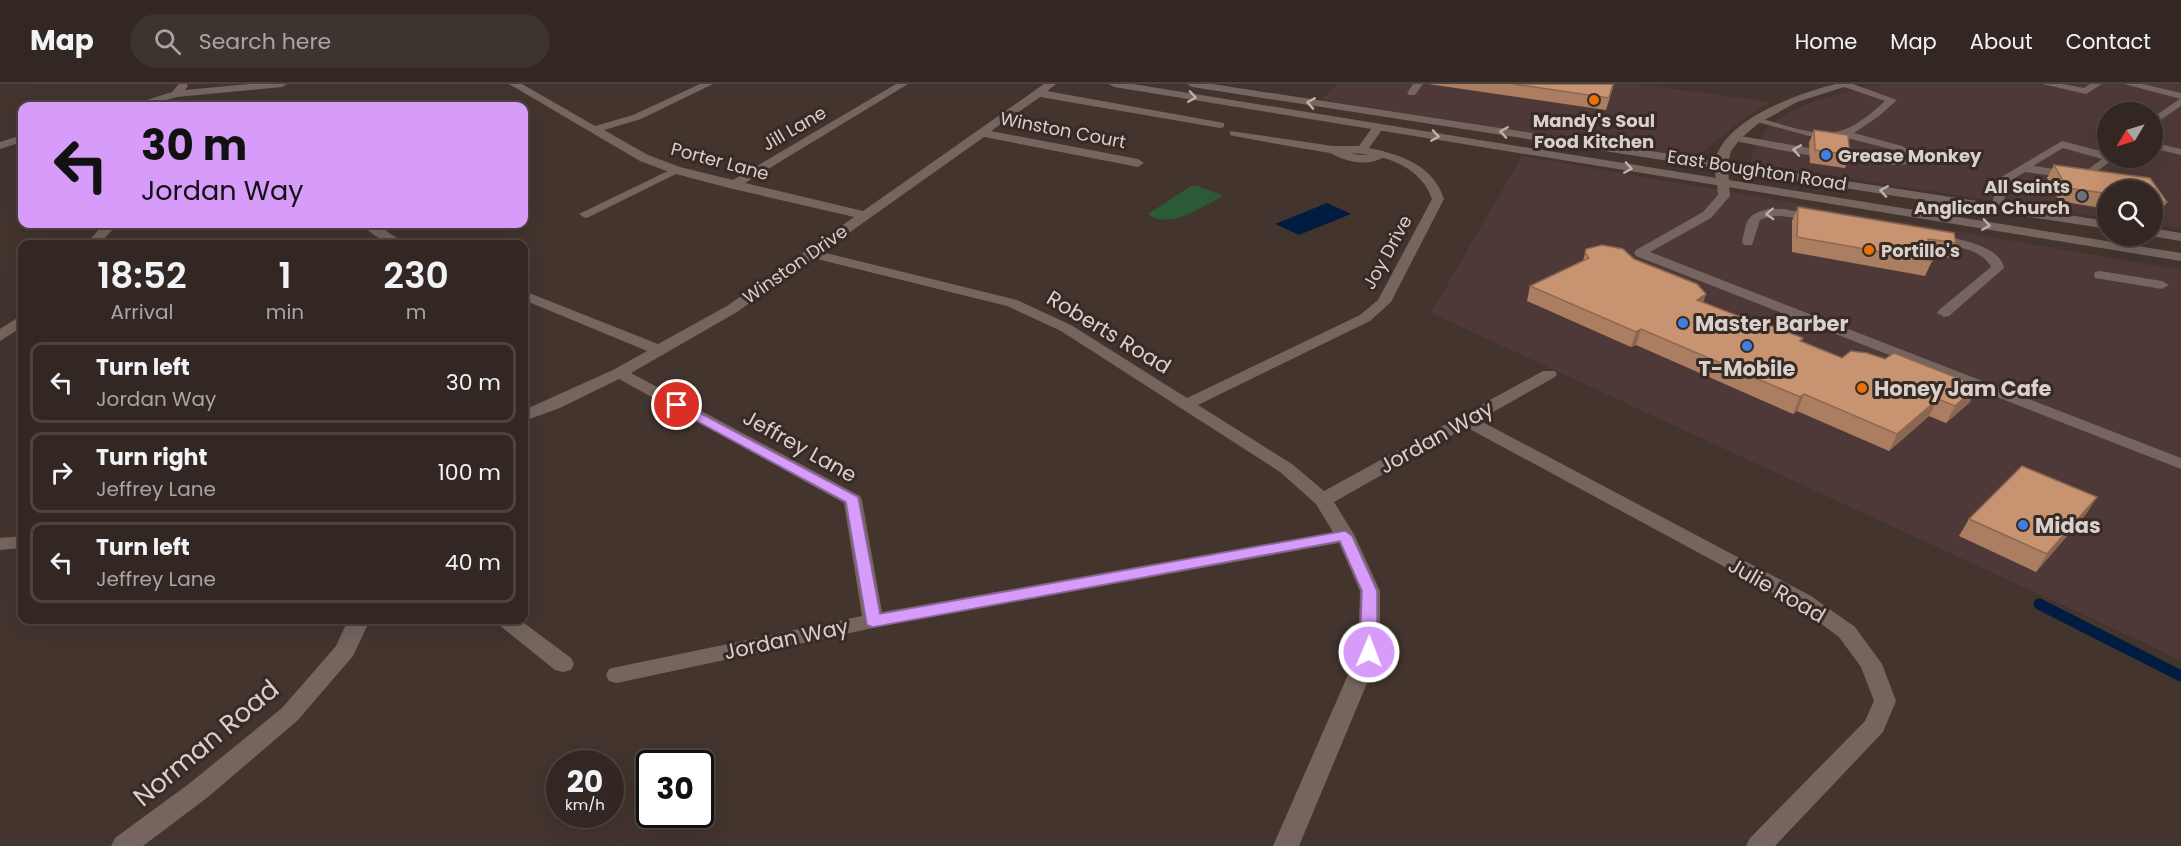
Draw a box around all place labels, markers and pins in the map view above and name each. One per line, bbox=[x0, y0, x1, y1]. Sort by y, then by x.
marker: Mandy's Soul Food Kitchen bbox=[1587, 93, 1601, 107]
place label: Mandy's Soul Food Kitchen bbox=[1533, 108, 1655, 154]
place label: Grease Monkey bbox=[1838, 143, 1982, 168]
marker: Grease Monkey bbox=[1819, 148, 1833, 162]
place label: All Saints Anglican Church bbox=[1914, 174, 2070, 220]
marker: All Saints Anglican Church bbox=[2075, 189, 2089, 203]
place label: Portillo's bbox=[1881, 238, 1960, 263]
marker: Portillo's bbox=[1862, 243, 1876, 257]
place label: Master Barber bbox=[1695, 309, 1848, 338]
marker: Master Barber bbox=[1676, 316, 1690, 330]
marker: T-Mobile bbox=[1740, 339, 1754, 353]
place label: T-Mobile bbox=[1699, 354, 1795, 383]
place label: Honey Jam Cafe bbox=[1874, 374, 2051, 403]
pin bbox=[651, 379, 702, 430]
marker: Honey Jam Cafe bbox=[1855, 381, 1869, 395]
place label: Midas bbox=[2035, 511, 2101, 540]
marker: Midas bbox=[2016, 518, 2030, 532]

